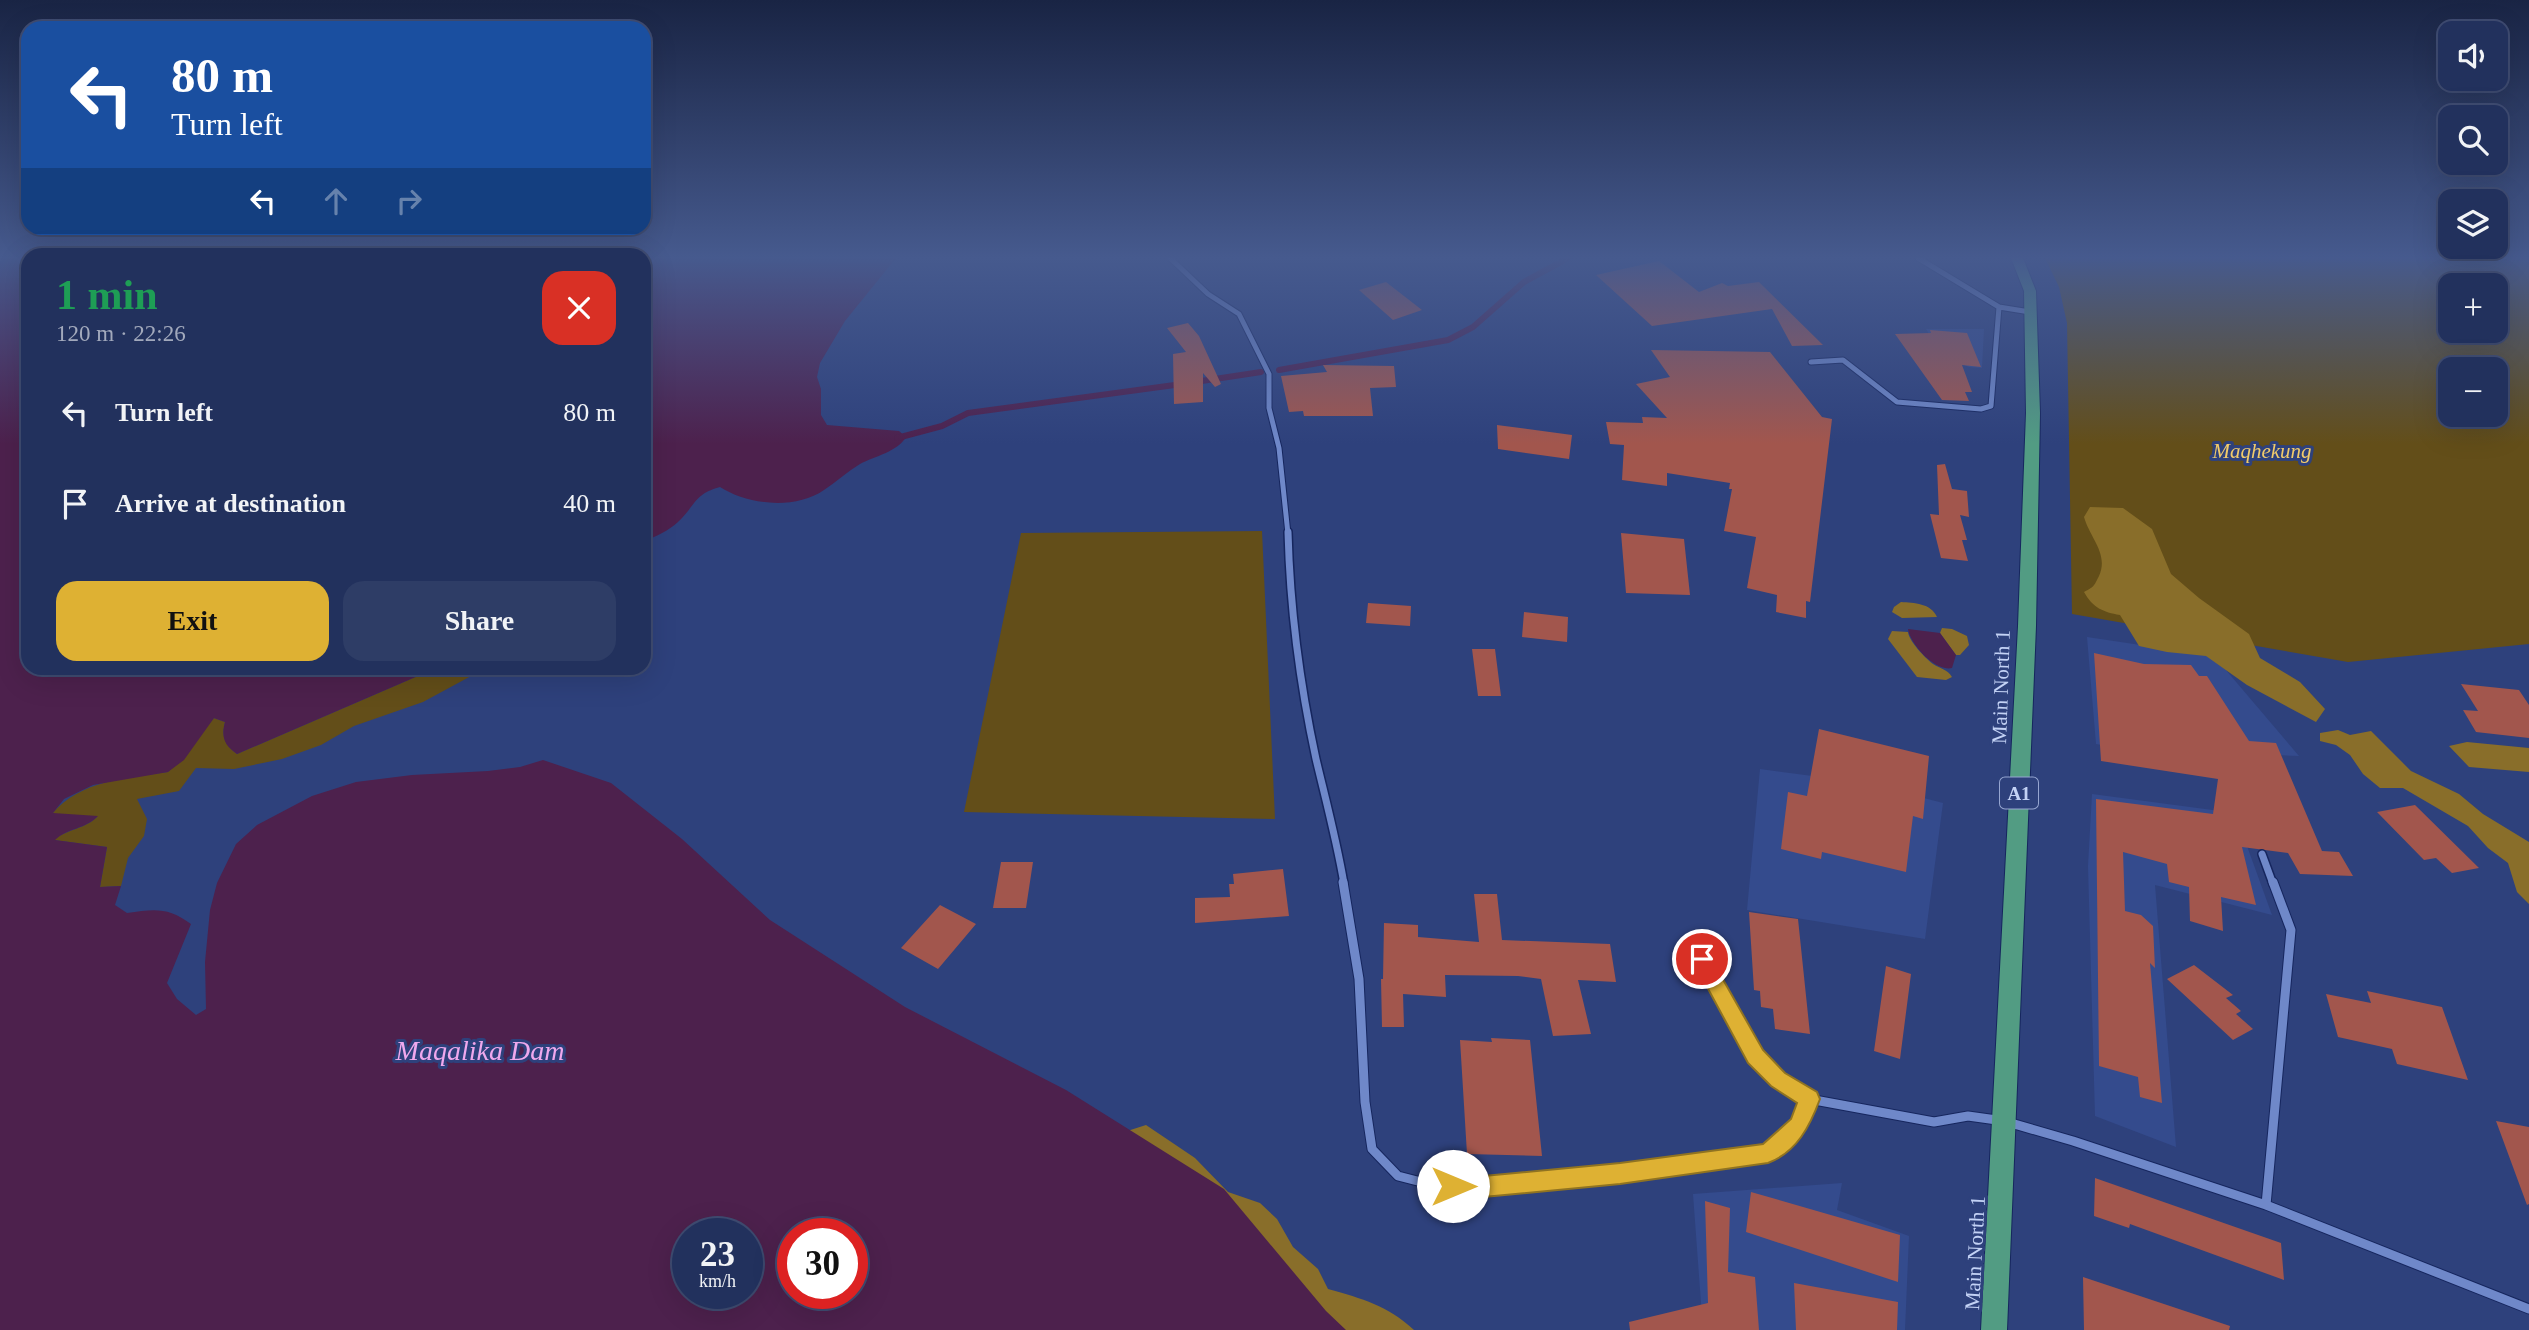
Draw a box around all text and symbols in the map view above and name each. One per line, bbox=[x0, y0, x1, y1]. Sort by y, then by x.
map controls bbox=[2438, 21, 2508, 427]
button: sound bbox=[2438, 21, 2508, 91]
text: 80 m bbox=[171, 48, 273, 103]
icon: left bbox=[56, 49, 147, 140]
button: search bbox=[2438, 105, 2508, 175]
text: Turn left bbox=[171, 106, 283, 142]
icon: left bbox=[244, 182, 282, 220]
icon: ahead bbox=[317, 182, 355, 220]
icon: right bbox=[390, 182, 428, 220]
button: layers bbox=[2438, 189, 2508, 259]
button: close bbox=[542, 271, 616, 345]
text: 1 min bbox=[56, 272, 158, 318]
button: + bbox=[2438, 273, 2508, 343]
text: 120 m · 22:26 bbox=[56, 321, 186, 346]
button: − bbox=[2438, 357, 2508, 427]
icon: left bbox=[56, 394, 94, 432]
text: Turn left bbox=[115, 398, 213, 427]
text: 80 m bbox=[563, 398, 616, 427]
park label: Maqhekung bbox=[2211, 439, 2312, 463]
icon: arrive bbox=[56, 485, 94, 523]
text: Arrive at destination bbox=[115, 489, 346, 518]
text: 40 m bbox=[563, 489, 616, 518]
button: Exit bbox=[56, 581, 329, 661]
button: Share bbox=[343, 581, 616, 661]
street label: Main North 1 bbox=[1987, 629, 2015, 745]
road number: A1 bbox=[2000, 778, 2038, 808]
pin bbox=[1672, 929, 1732, 989]
icon: arrive bbox=[1683, 940, 1721, 978]
water label: Maqalika Dam bbox=[395, 1035, 564, 1066]
position arrow bbox=[1416, 1149, 1490, 1223]
street label: Main North 1 bbox=[1960, 1195, 1990, 1311]
speed limit sign: 30 bbox=[777, 1218, 868, 1309]
text: 23 bbox=[700, 1235, 735, 1274]
text: km/h bbox=[699, 1271, 736, 1291]

